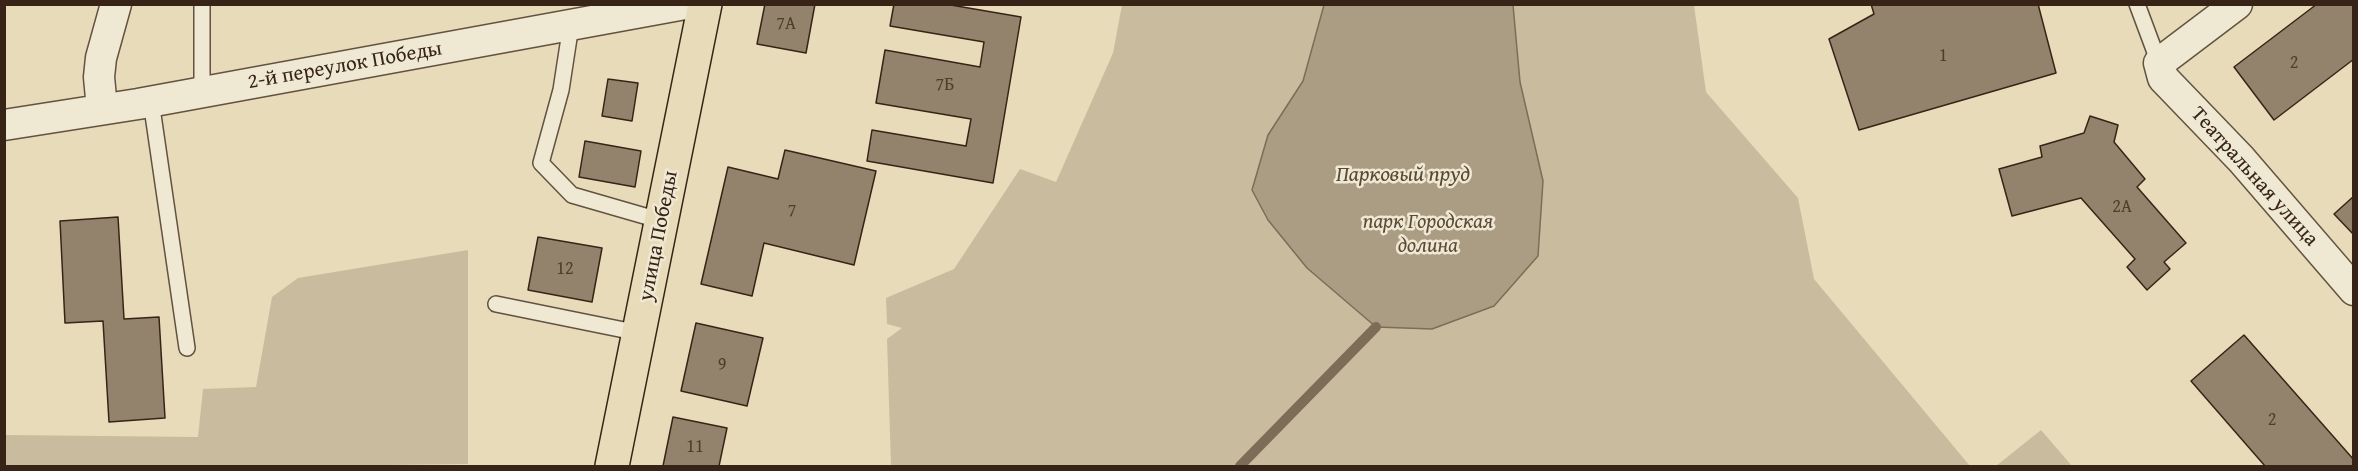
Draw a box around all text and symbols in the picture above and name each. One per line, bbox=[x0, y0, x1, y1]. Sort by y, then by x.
house number: 7А bbox=[776, 13, 796, 35]
street label: 2-й переулок Победы bbox=[246, 36, 444, 96]
house number: 1 bbox=[1939, 45, 1947, 67]
house number: 2 bbox=[2290, 52, 2298, 74]
house number: 7Б bbox=[936, 74, 954, 96]
street label: Театральная улица bbox=[2185, 102, 2323, 252]
water label: Парковый пруд bbox=[1336, 162, 1470, 188]
street label: улица Победы bbox=[634, 169, 684, 303]
house number: 2А bbox=[2112, 196, 2132, 218]
house number: 7 bbox=[788, 200, 796, 222]
park label: парк Городская долина bbox=[1363, 210, 1493, 260]
house number: 12 bbox=[556, 258, 574, 280]
house number: 9 bbox=[718, 354, 726, 376]
house number: 2 bbox=[2268, 409, 2276, 431]
house number: 11 bbox=[686, 436, 704, 458]

